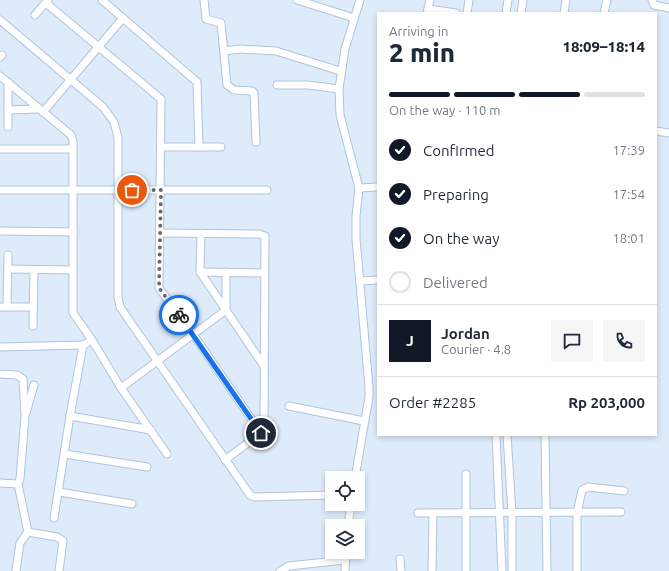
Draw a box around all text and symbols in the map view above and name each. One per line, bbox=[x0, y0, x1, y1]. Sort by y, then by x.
text: Arriving in bbox=[389, 24, 448, 38]
text: 2 min bbox=[389, 38, 455, 67]
text: 18:09–18:14 bbox=[562, 38, 645, 55]
text: On the way · 110 m bbox=[389, 103, 501, 117]
icon: check bbox=[389, 139, 411, 161]
text: Confirmed bbox=[423, 142, 495, 159]
text: 17:39 bbox=[612, 143, 645, 157]
pin bbox=[115, 173, 149, 207]
icon: bag bbox=[121, 179, 143, 201]
icon: check bbox=[389, 183, 411, 205]
text: Preparing bbox=[423, 186, 489, 203]
text: 17:54 bbox=[612, 187, 645, 201]
icon: check bbox=[389, 227, 411, 249]
text: On the way bbox=[423, 230, 499, 247]
text: 18:01 bbox=[612, 231, 645, 245]
text: Delivered bbox=[423, 274, 488, 291]
courier bbox=[159, 295, 199, 335]
icon: bike bbox=[168, 304, 190, 326]
button: chat bbox=[551, 320, 593, 362]
button: phone bbox=[603, 320, 645, 362]
text: Jordan bbox=[441, 325, 490, 342]
text: J bbox=[406, 332, 414, 349]
text: Courier · 4.8 bbox=[441, 342, 511, 356]
text: Order #2285 bbox=[389, 394, 476, 411]
text: Rp 203,000 bbox=[568, 394, 645, 411]
pin bbox=[244, 416, 278, 450]
icon: home bbox=[250, 422, 272, 444]
map controls bbox=[325, 471, 365, 559]
button: locate bbox=[325, 471, 365, 511]
button: layers bbox=[325, 519, 365, 559]

